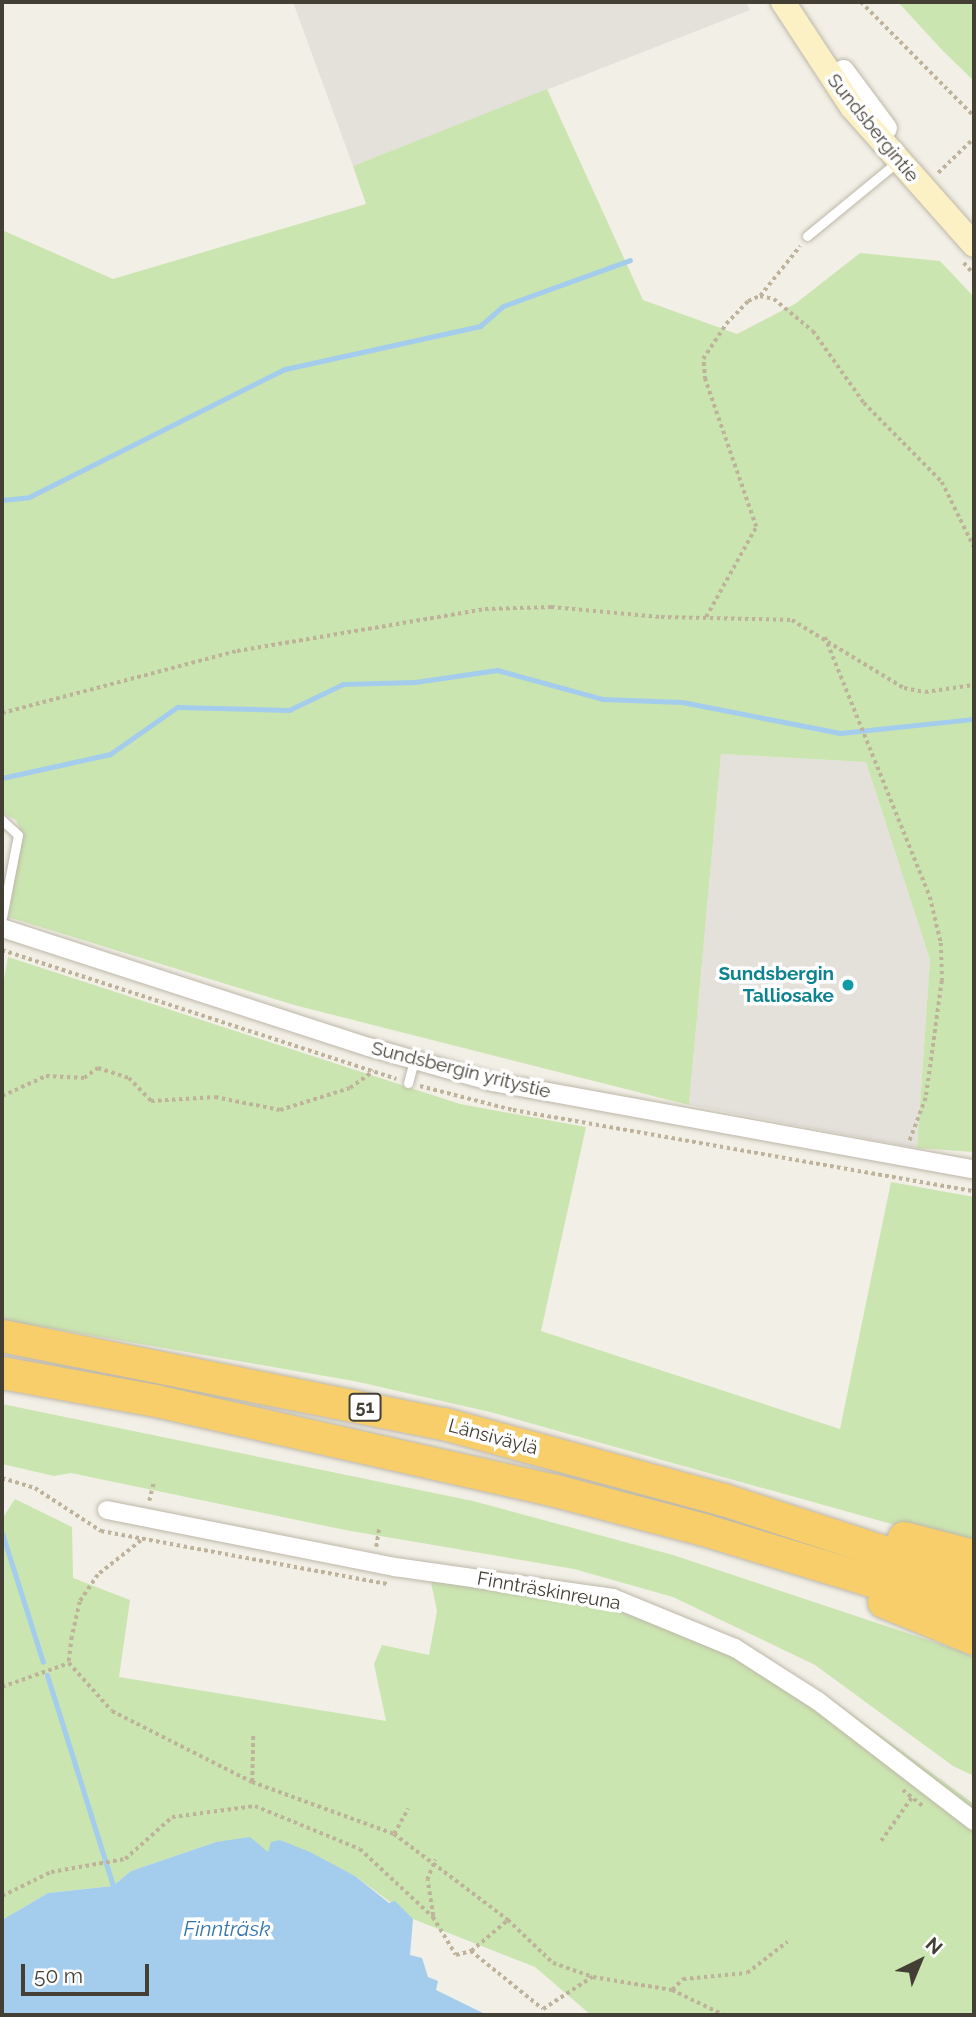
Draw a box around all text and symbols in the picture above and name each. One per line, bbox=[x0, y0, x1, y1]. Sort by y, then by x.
street label: Sundsbergintie bbox=[822, 69, 924, 187]
place label: Sundsbergin Talliosake bbox=[718, 963, 834, 1007]
marker: Sundsbergin Talliosake bbox=[840, 977, 856, 993]
street label: Sundsbergin yritystie bbox=[369, 1037, 553, 1103]
road number: 51 bbox=[348, 1392, 382, 1422]
street label: Länsiväylä bbox=[446, 1414, 540, 1460]
street label: Finnträskinreuna bbox=[475, 1567, 623, 1615]
water label: Finnträsk bbox=[184, 1916, 270, 1942]
north arrow bbox=[885, 1926, 955, 1996]
text: N bbox=[922, 1933, 947, 1959]
scale bar bbox=[24, 1951, 152, 1995]
text: 50 m bbox=[34, 1963, 83, 1988]

